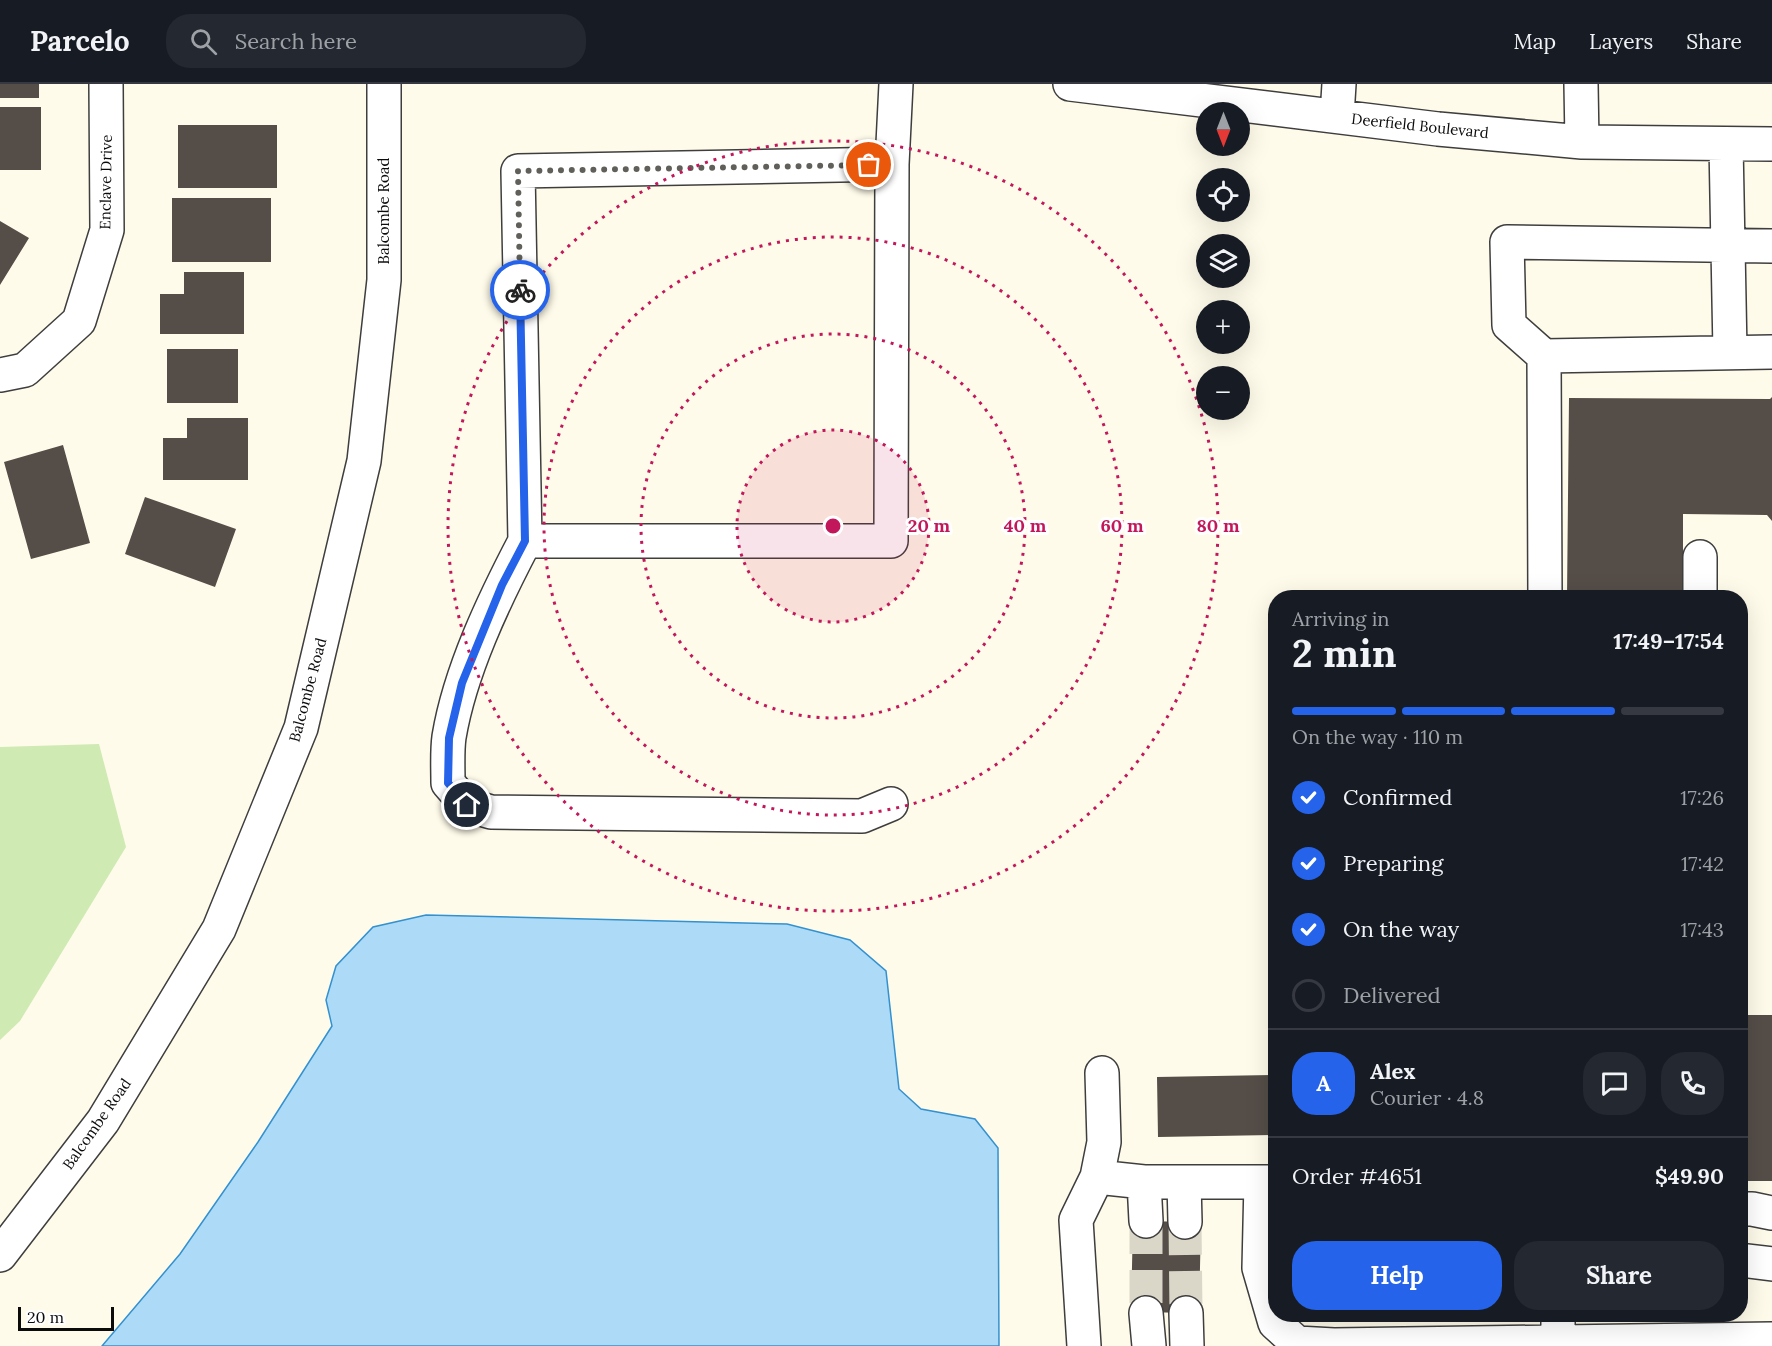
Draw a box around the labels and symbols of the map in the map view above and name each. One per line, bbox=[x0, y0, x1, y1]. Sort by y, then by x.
north arrow bbox=[1196, 102, 1250, 156]
street label: Deerfield Boulevard bbox=[1350, 109, 1490, 142]
street label: Enclave Drive bbox=[95, 134, 116, 230]
pin bbox=[843, 139, 894, 190]
street label: Balcombe Road bbox=[374, 158, 393, 264]
courier bbox=[490, 260, 550, 320]
text: 20 m bbox=[908, 514, 951, 537]
text: 40 m bbox=[1004, 514, 1047, 537]
text: 60 m bbox=[1100, 514, 1144, 537]
text: 80 m bbox=[1196, 514, 1240, 537]
centre of rings bbox=[823, 516, 843, 536]
street label: Balcombe Road bbox=[285, 636, 331, 744]
pin bbox=[441, 779, 492, 830]
street label: Balcombe Road bbox=[58, 1074, 135, 1173]
scale bar bbox=[18, 1304, 114, 1332]

